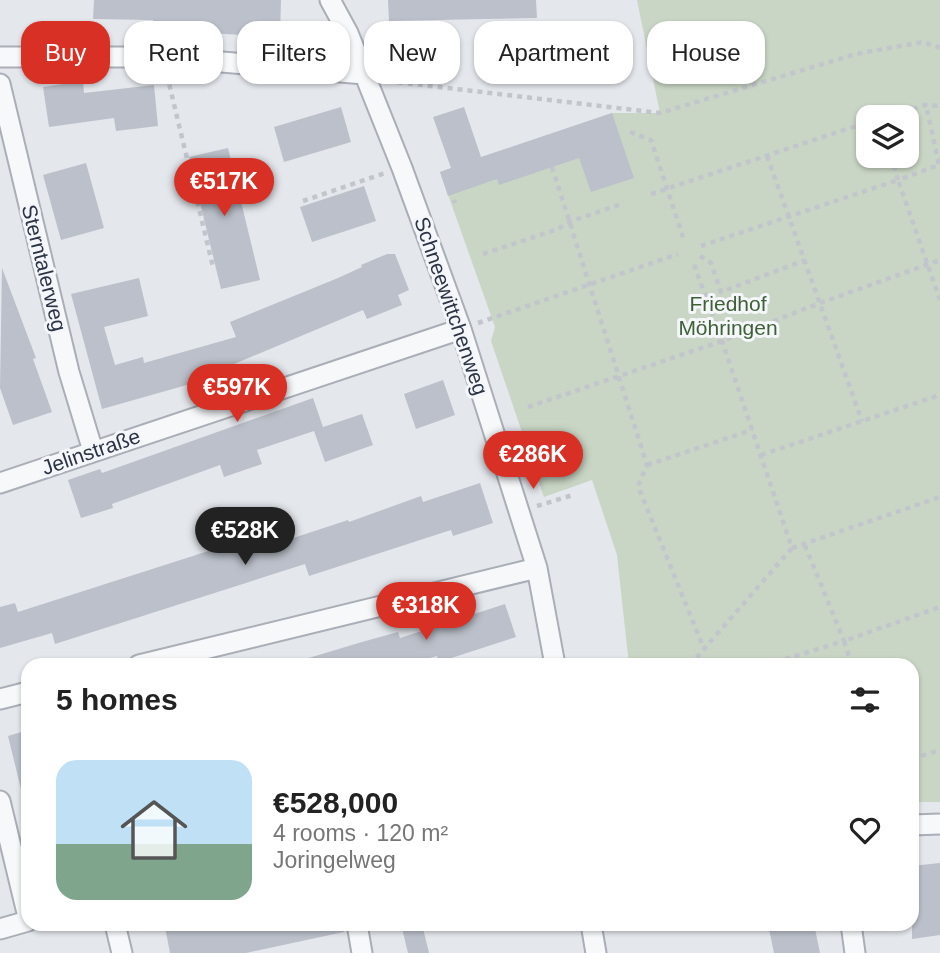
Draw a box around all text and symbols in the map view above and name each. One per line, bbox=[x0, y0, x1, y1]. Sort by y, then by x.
chip: Buy bbox=[21, 21, 110, 84]
chip: Rent bbox=[124, 21, 223, 84]
chip: Filters bbox=[237, 21, 350, 84]
chip: New bbox=[364, 21, 460, 84]
chip: Apartment bbox=[474, 21, 633, 84]
chip: House bbox=[647, 21, 765, 84]
map controls bbox=[856, 105, 919, 168]
button: layers bbox=[856, 105, 919, 168]
pin: €517K bbox=[175, 158, 273, 218]
text: €517K bbox=[190, 168, 258, 194]
street label: Sterntalerweg bbox=[18, 202, 71, 334]
street label: Schneewittchenweg bbox=[410, 214, 493, 398]
park label: Friedhof Möhringen bbox=[678, 292, 778, 339]
pin: €597K bbox=[188, 364, 286, 424]
text: €597K bbox=[203, 374, 271, 400]
street label: Jelinstraße bbox=[39, 424, 143, 479]
pin: €286K bbox=[484, 432, 582, 491]
text: €286K bbox=[499, 441, 567, 467]
pin: €528K bbox=[196, 508, 294, 567]
text: €528K bbox=[211, 517, 279, 543]
pin: €318K bbox=[377, 582, 475, 642]
text: €318K bbox=[392, 592, 460, 618]
icon: filters bbox=[846, 681, 884, 719]
text: 5 homes bbox=[56, 683, 178, 716]
text: €528,000 bbox=[273, 786, 398, 819]
icon: home bbox=[112, 788, 196, 872]
icon: heart bbox=[846, 811, 884, 849]
text: 4 rooms · 120 m² bbox=[273, 820, 448, 846]
text: Joringelweg bbox=[273, 847, 396, 873]

